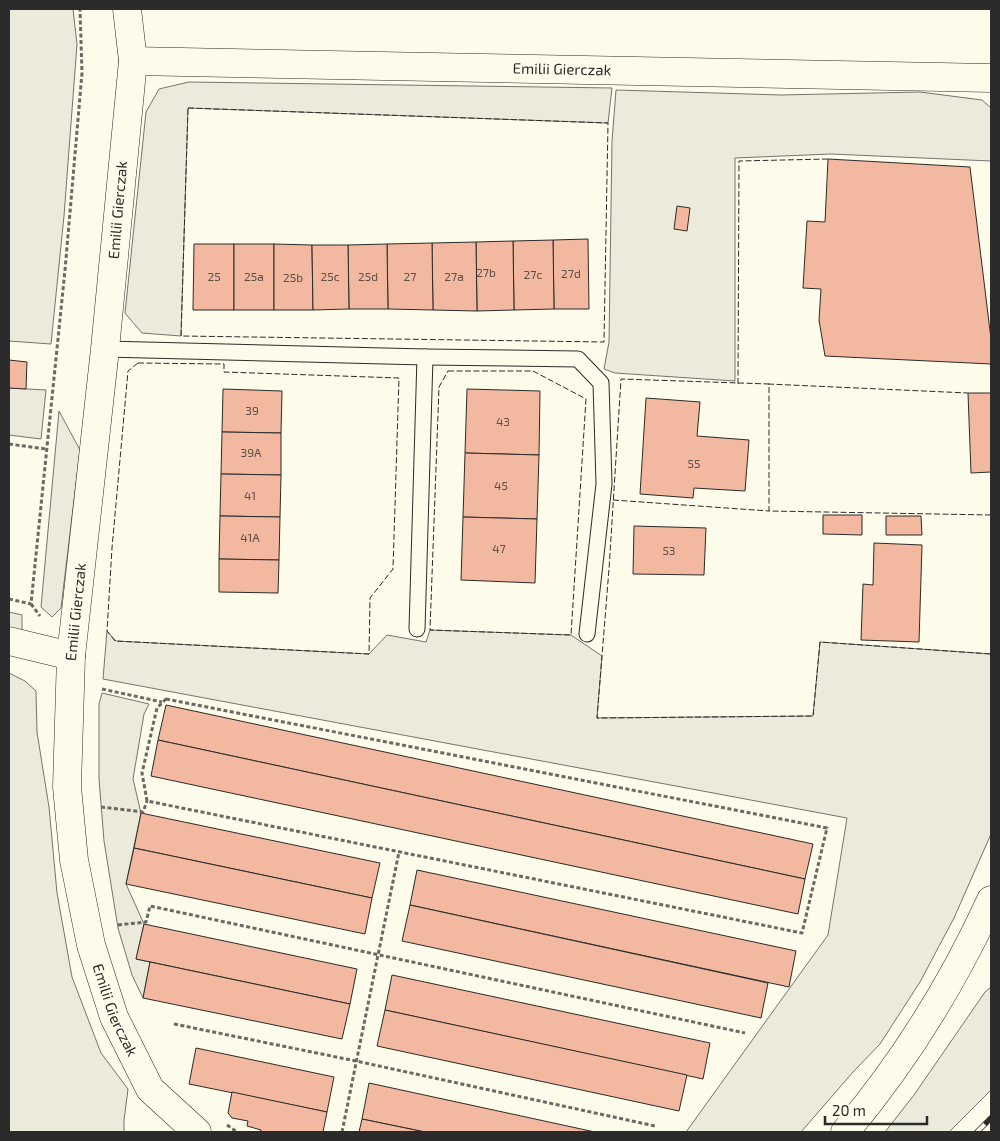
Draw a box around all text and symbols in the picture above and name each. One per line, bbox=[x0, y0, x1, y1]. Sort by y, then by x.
street label: Emilii Gierczak bbox=[513, 59, 612, 78]
street label: Emilii Gierczak bbox=[104, 160, 130, 260]
house number: 27b bbox=[476, 265, 496, 279]
house number: 27d bbox=[561, 266, 581, 280]
house number: 27c bbox=[524, 267, 543, 281]
house number: 25 bbox=[207, 269, 221, 283]
house number: 25a bbox=[244, 269, 264, 283]
house number: 25c bbox=[320, 269, 340, 283]
house number: 25d bbox=[358, 269, 378, 283]
house number: 27 bbox=[404, 269, 416, 283]
house number: 27a bbox=[444, 269, 464, 283]
house number: 25b bbox=[283, 270, 303, 284]
house number: 39 bbox=[245, 403, 259, 417]
house number: 43 bbox=[496, 414, 510, 428]
house number: 39A bbox=[240, 445, 262, 459]
house number: 55 bbox=[688, 456, 700, 470]
house number: 45 bbox=[494, 478, 508, 492]
house number: 41 bbox=[244, 488, 256, 502]
house number: 41A bbox=[240, 530, 260, 544]
house number: 47 bbox=[492, 541, 506, 555]
house number: 53 bbox=[662, 543, 676, 557]
street label: Emilii Gierczak bbox=[61, 562, 89, 662]
street label: Emilii Gierczak bbox=[89, 961, 142, 1059]
scale bar bbox=[825, 1094, 928, 1126]
text: 20 m bbox=[832, 1101, 866, 1119]

